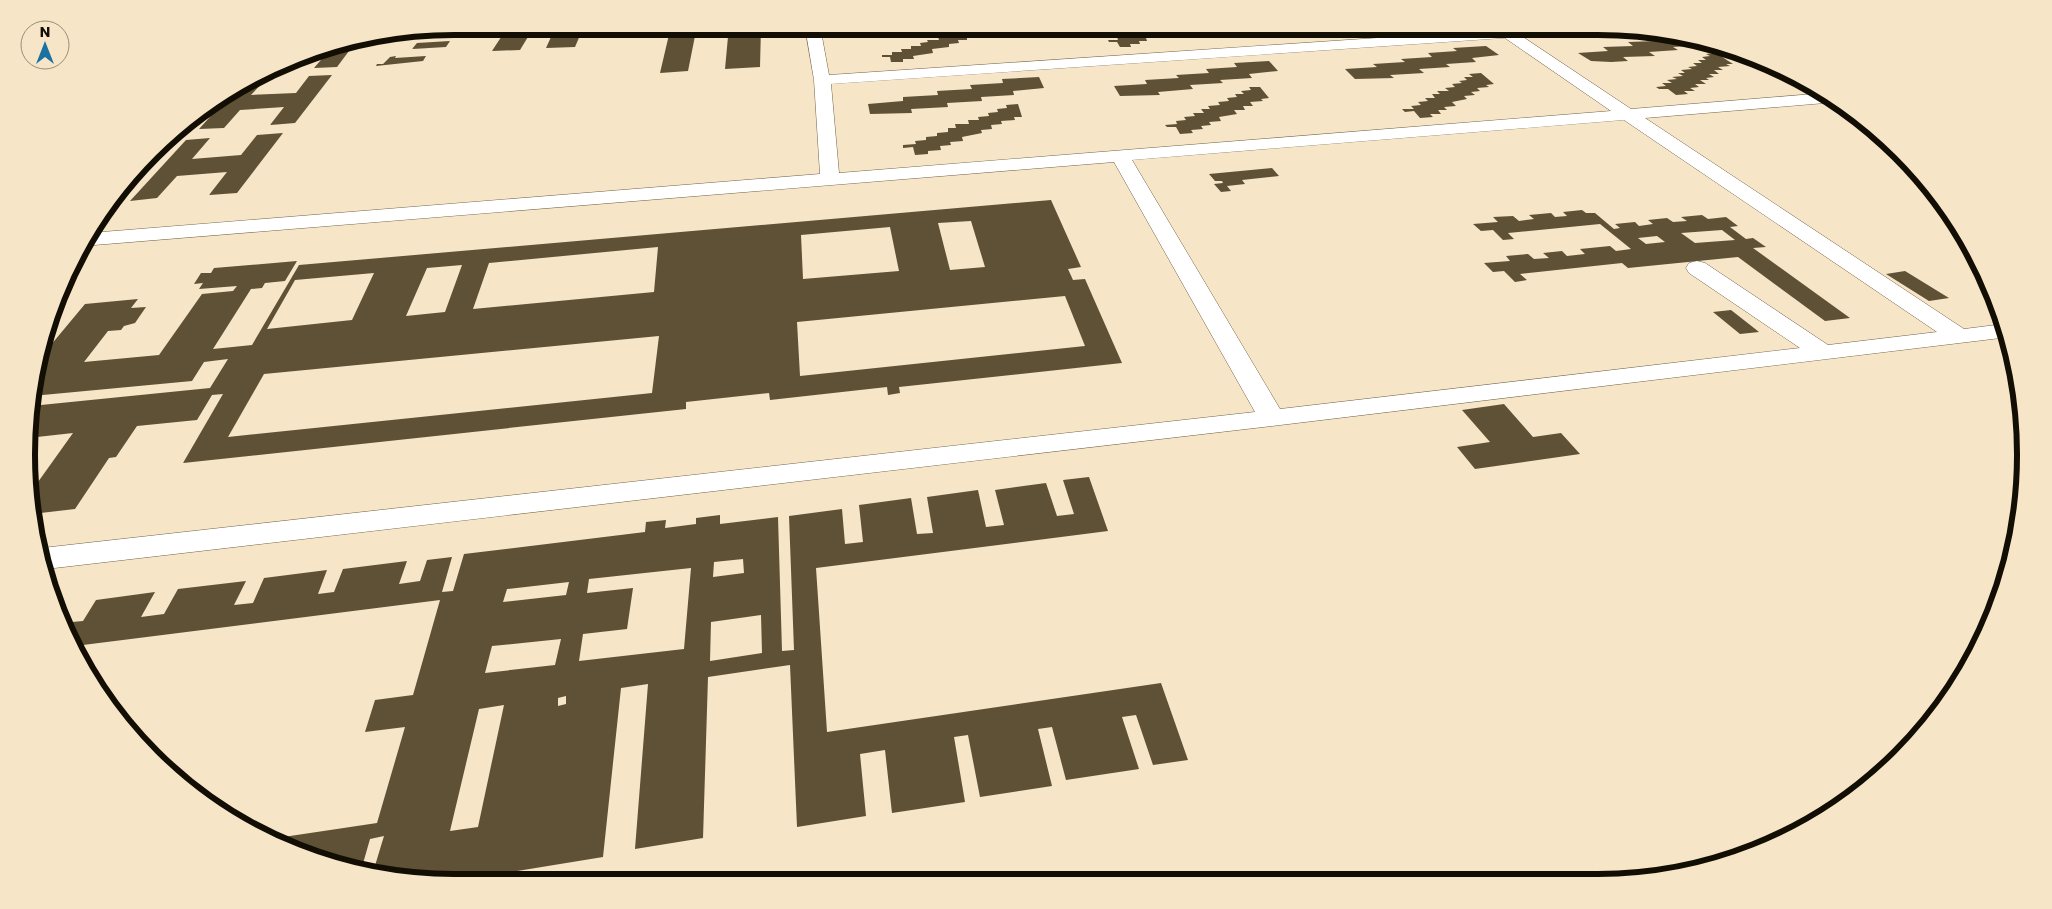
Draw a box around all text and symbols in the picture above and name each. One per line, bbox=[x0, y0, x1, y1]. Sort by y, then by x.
north arrow bbox=[20, 20, 70, 70]
text: N bbox=[40, 22, 50, 42]

